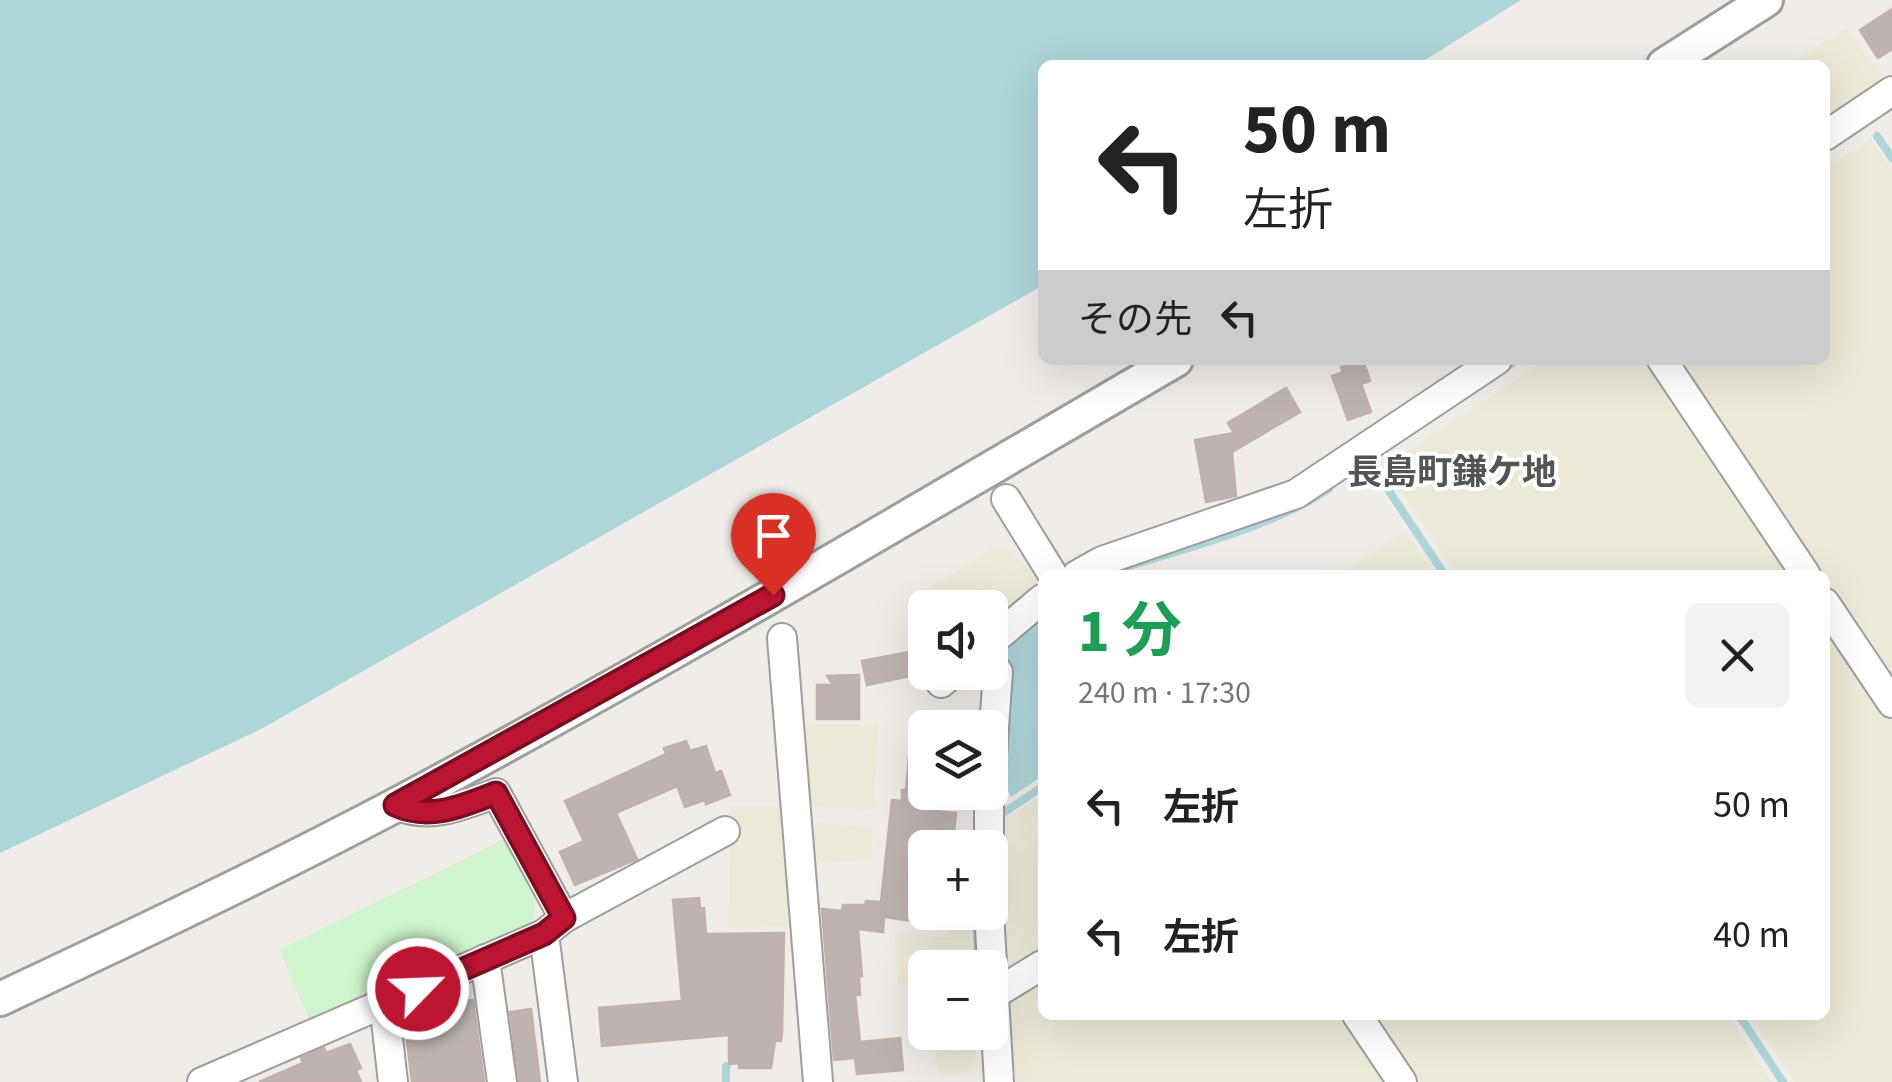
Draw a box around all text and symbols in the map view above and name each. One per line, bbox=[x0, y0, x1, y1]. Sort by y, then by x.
text: 50 m bbox=[1243, 80, 1391, 180]
icon: left bbox=[1078, 100, 1208, 230]
text: 左折 bbox=[1243, 179, 1333, 243]
icon: left bbox=[1212, 290, 1267, 345]
text: その先 bbox=[1078, 293, 1192, 347]
district label: 長島町鎌ケ地 bbox=[1347, 448, 1557, 498]
pin bbox=[731, 493, 816, 596]
icon: arrive bbox=[746, 508, 801, 563]
map controls bbox=[908, 590, 1008, 1050]
button: sound bbox=[908, 590, 1008, 690]
text: 1 分 bbox=[1078, 590, 1182, 675]
button: close bbox=[1685, 603, 1790, 708]
text: 240 m · 17:30 bbox=[1078, 670, 1251, 716]
button: layers bbox=[908, 710, 1008, 810]
icon: left bbox=[1078, 778, 1133, 833]
text: 50 m bbox=[1713, 778, 1790, 832]
text: 左折 bbox=[1163, 781, 1239, 835]
button: + bbox=[908, 830, 1008, 930]
icon: left bbox=[1078, 908, 1133, 963]
text: 40 m bbox=[1713, 908, 1790, 962]
text: 左折 bbox=[1163, 911, 1239, 965]
position arrow bbox=[366, 937, 470, 1041]
button: − bbox=[908, 950, 1008, 1050]

